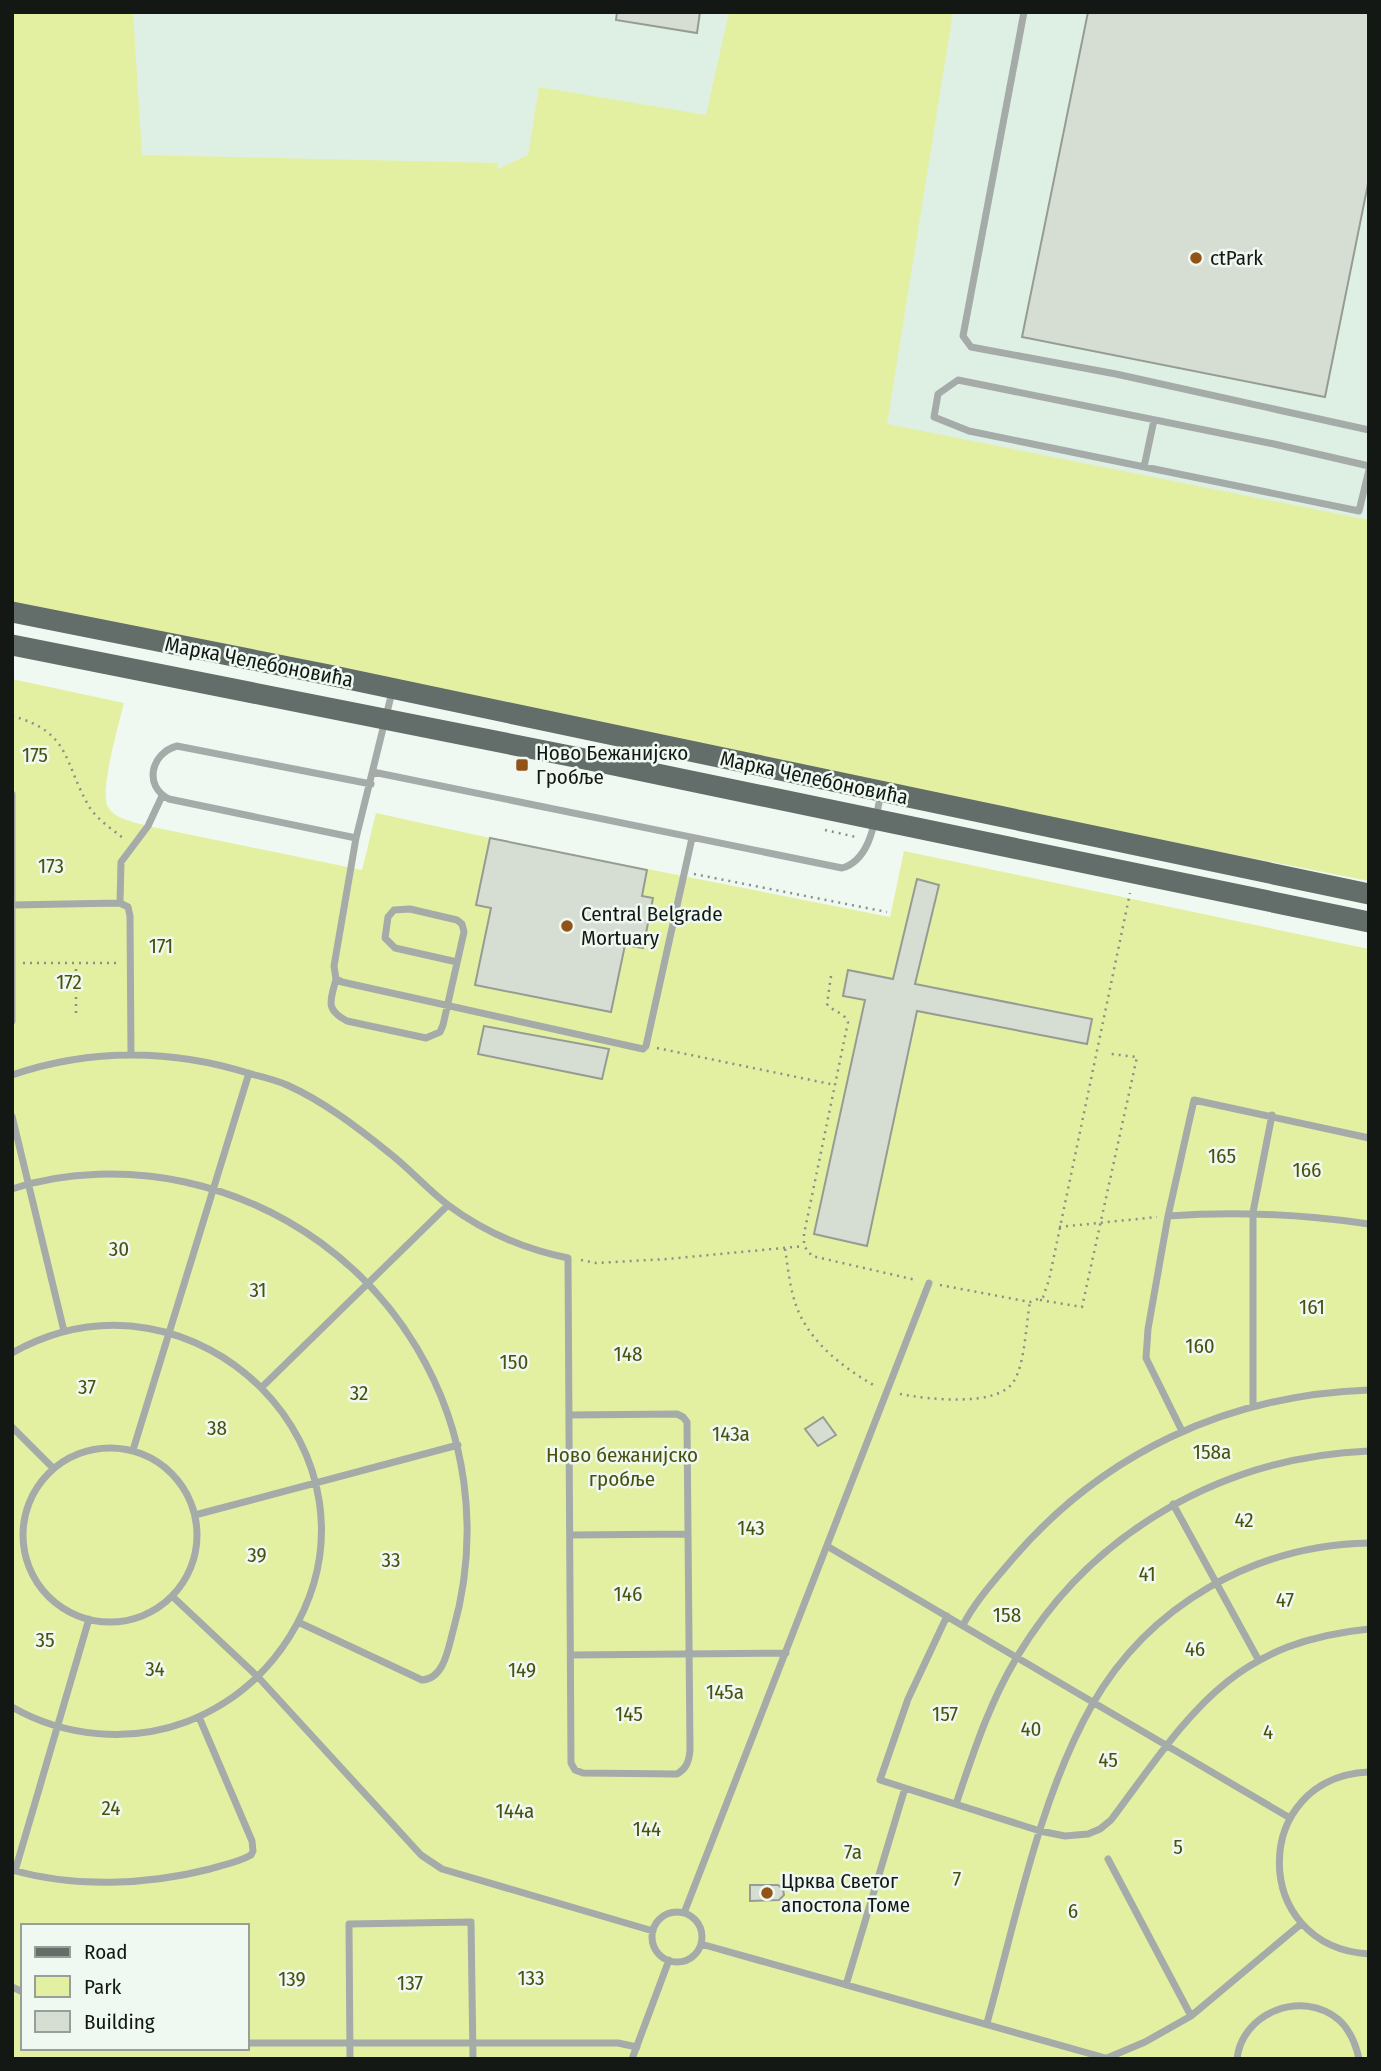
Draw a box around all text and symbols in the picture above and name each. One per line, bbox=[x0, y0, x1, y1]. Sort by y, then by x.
place label: ctPark bbox=[1210, 245, 1263, 271]
marker: ctPark bbox=[1188, 250, 1204, 266]
street label: Марка Челебоновића bbox=[163, 631, 355, 693]
place label: Ново Бежанијско Гробље bbox=[536, 740, 688, 790]
park label: 175 bbox=[22, 742, 48, 768]
street label: Марка Челебоновића bbox=[718, 745, 910, 811]
marker: Ново Бежанијско Гробље bbox=[514, 757, 530, 773]
park label: 173 bbox=[38, 853, 64, 879]
place label: Central Belgrade Mortuary bbox=[581, 901, 723, 951]
marker: Central Belgrade Mortuary bbox=[559, 918, 575, 934]
park label: 171 bbox=[149, 933, 173, 959]
park label: 172 bbox=[56, 969, 82, 995]
park label: 165 bbox=[1208, 1143, 1236, 1169]
park label: 166 bbox=[1292, 1157, 1322, 1183]
park label: 30 bbox=[109, 1236, 129, 1262]
park label: 31 bbox=[249, 1277, 267, 1303]
park label: 161 bbox=[1299, 1294, 1325, 1320]
park label: 160 bbox=[1185, 1333, 1215, 1359]
park label: 148 bbox=[614, 1341, 642, 1367]
park label: 150 bbox=[500, 1349, 528, 1375]
park label: 37 bbox=[78, 1374, 96, 1400]
park label: 32 bbox=[350, 1380, 368, 1406]
park label: 38 bbox=[207, 1415, 227, 1441]
park label: 143a bbox=[712, 1421, 750, 1447]
park label: 158a bbox=[1193, 1439, 1231, 1465]
park label: Ново бежанијско гробље bbox=[546, 1442, 698, 1492]
park label: 42 bbox=[1234, 1507, 1254, 1533]
park label: 143 bbox=[737, 1515, 765, 1541]
park label: 39 bbox=[247, 1542, 267, 1568]
park label: 33 bbox=[382, 1547, 400, 1573]
park label: 41 bbox=[1138, 1561, 1156, 1587]
park label: 146 bbox=[614, 1581, 642, 1607]
park label: 47 bbox=[1276, 1587, 1294, 1613]
park label: 158 bbox=[993, 1602, 1021, 1628]
park label: 35 bbox=[35, 1627, 55, 1653]
park label: 46 bbox=[1185, 1636, 1205, 1662]
park label: 34 bbox=[145, 1656, 165, 1682]
park label: 149 bbox=[508, 1657, 536, 1683]
park label: 145a bbox=[706, 1679, 744, 1705]
park label: 145 bbox=[615, 1701, 643, 1727]
park label: 157 bbox=[932, 1701, 958, 1727]
park label: 40 bbox=[1020, 1716, 1042, 1742]
park label: 4 bbox=[1263, 1719, 1273, 1745]
park label: 45 bbox=[1098, 1747, 1118, 1773]
park label: 24 bbox=[101, 1795, 121, 1821]
park label: 144a bbox=[496, 1798, 534, 1824]
park label: 144 bbox=[633, 1816, 661, 1842]
park label: 5 bbox=[1173, 1834, 1183, 1860]
park label: 7a bbox=[844, 1839, 862, 1865]
park label: 7 bbox=[953, 1866, 961, 1892]
place label: Црква Светог апостола Томе bbox=[781, 1868, 910, 1918]
marker: Црква Светог апостола Томе bbox=[759, 1885, 775, 1901]
park label: 6 bbox=[1068, 1898, 1078, 1924]
legend bbox=[21, 1924, 248, 2050]
text: Road bbox=[84, 1939, 128, 1965]
park label: 133 bbox=[517, 1965, 545, 1991]
park label: 139 bbox=[278, 1966, 306, 1992]
park label: 137 bbox=[397, 1970, 423, 1996]
text: Park bbox=[84, 1974, 122, 2000]
text: Building bbox=[84, 2009, 155, 2035]

